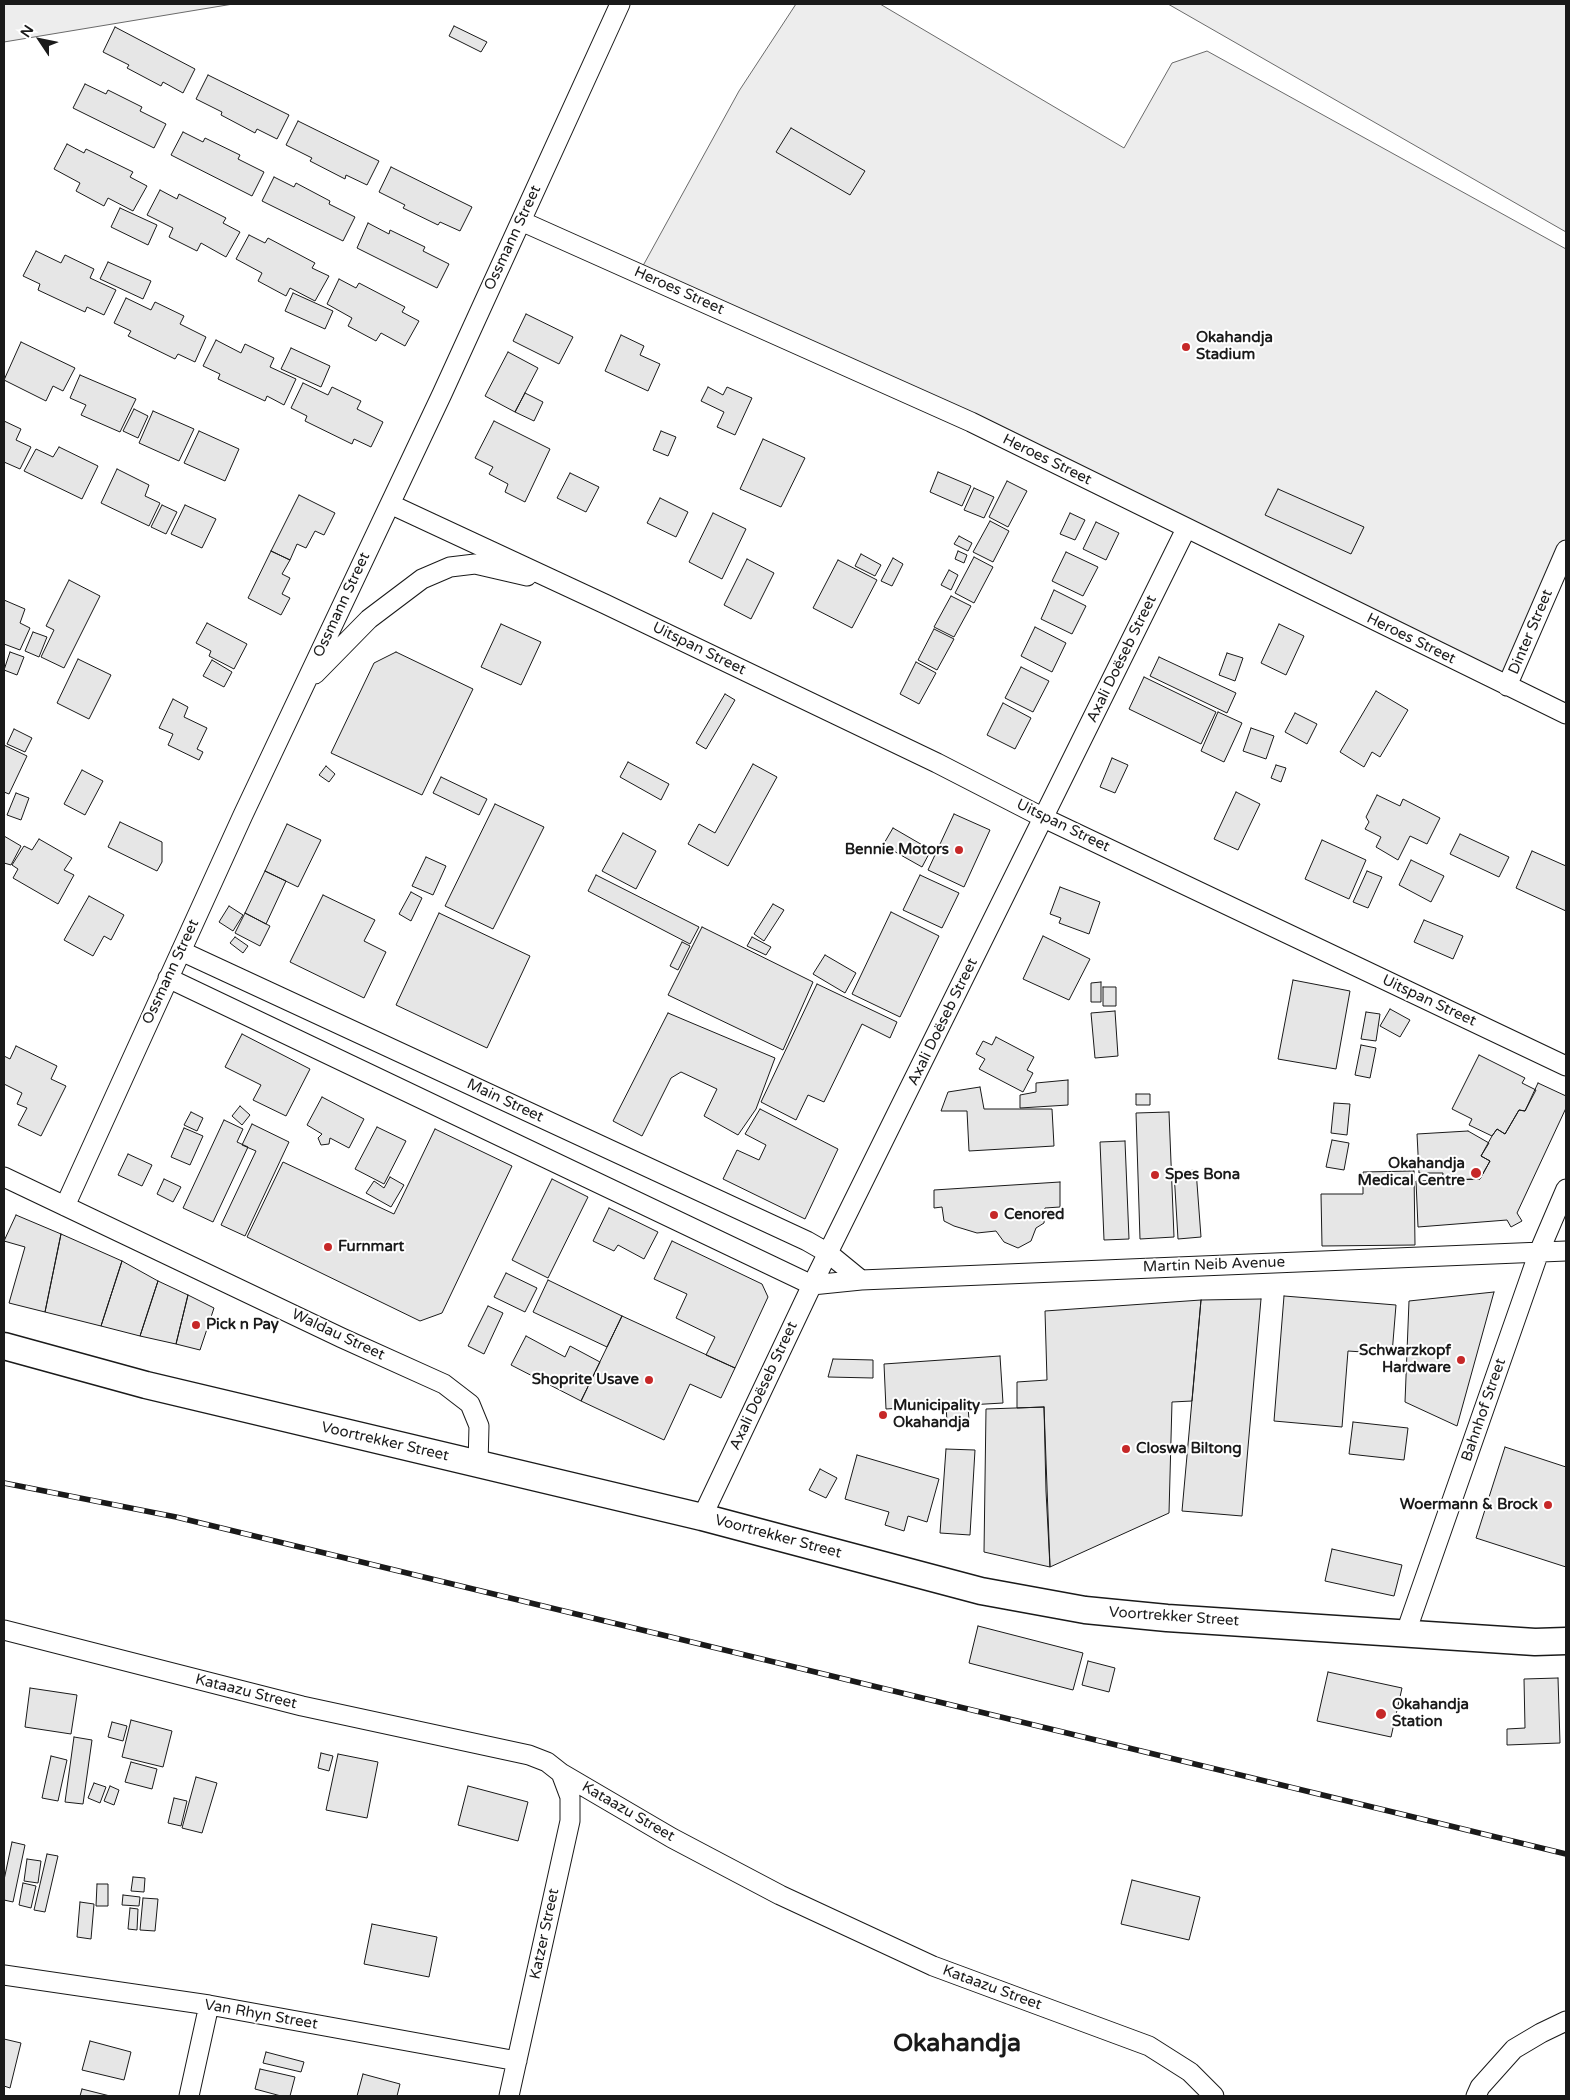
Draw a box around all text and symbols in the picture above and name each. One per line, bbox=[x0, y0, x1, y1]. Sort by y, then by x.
north arrow bbox=[15, 15, 65, 65]
text: N bbox=[17, 22, 37, 41]
street label: Ossmann Street bbox=[481, 183, 545, 293]
street label: Heroes Street bbox=[631, 263, 727, 319]
place label: Okahandja Stadium bbox=[1196, 329, 1273, 364]
marker: Okahandja Stadium bbox=[1180, 341, 1192, 353]
street label: Heroes Street bbox=[1000, 431, 1094, 489]
street label: Ossmann Street bbox=[310, 550, 374, 660]
street label: Dinter Street bbox=[1505, 587, 1557, 677]
street label: Axali Doëseb Street bbox=[1083, 592, 1161, 726]
street label: Heroes Street bbox=[1364, 610, 1458, 668]
street label: Uitspan Street bbox=[649, 619, 749, 679]
street label: Uitspan Street bbox=[1013, 796, 1113, 856]
place label: Bennie Motors bbox=[845, 841, 949, 859]
marker: Bennie Motors bbox=[953, 844, 965, 856]
street label: Ossmann Street bbox=[139, 917, 203, 1027]
street label: Axali Doëseb Street bbox=[904, 955, 982, 1089]
street label: Uitspan Street bbox=[1379, 971, 1479, 1031]
street label: Main Street bbox=[464, 1075, 546, 1127]
place label: Okahandja Medical Centre bbox=[1358, 1155, 1465, 1190]
place label: Spes Bona bbox=[1165, 1166, 1240, 1184]
marker: Okahandja Medical Centre bbox=[1469, 1166, 1483, 1180]
marker: Spes Bona bbox=[1149, 1169, 1161, 1181]
place label: Cenored bbox=[1004, 1206, 1064, 1224]
marker: Cenored bbox=[988, 1209, 1000, 1221]
place label: Furnmart bbox=[338, 1238, 404, 1256]
marker: Furnmart bbox=[322, 1241, 334, 1253]
street label: Martin Neib Avenue bbox=[1143, 1254, 1285, 1276]
street label: Waldau Street bbox=[289, 1306, 387, 1364]
place label: Pick n Pay bbox=[206, 1316, 279, 1334]
marker: Pick n Pay bbox=[190, 1319, 202, 1331]
street label: Axali Doëseb Street bbox=[726, 1319, 802, 1453]
place label: Schwarzkopf Hardware bbox=[1359, 1342, 1451, 1377]
marker: Schwarzkopf Hardware bbox=[1455, 1354, 1467, 1366]
street label: Bahnhof Street bbox=[1458, 1356, 1510, 1464]
place label: Shoprite Usave bbox=[532, 1371, 639, 1389]
marker: Shoprite Usave bbox=[643, 1374, 655, 1386]
place label: Municipality Okahandja bbox=[893, 1397, 980, 1432]
marker: Municipality Okahandja bbox=[877, 1409, 889, 1421]
street label: Voortrekker Street bbox=[319, 1419, 451, 1465]
place label: Closwa Biltong bbox=[1136, 1440, 1242, 1458]
marker: Closwa Biltong bbox=[1120, 1443, 1132, 1455]
place label: Woermann & Brock bbox=[1400, 1496, 1538, 1514]
marker: Woermann & Brock bbox=[1542, 1499, 1554, 1511]
street label: Voortrekker Street bbox=[713, 1511, 843, 1563]
street label: Voortrekker Street bbox=[1108, 1603, 1240, 1631]
street label: Kataazu Street bbox=[193, 1671, 299, 1713]
place label: Okahandja Station bbox=[1392, 1696, 1469, 1731]
marker: Okahandja Station bbox=[1374, 1707, 1388, 1721]
street label: Kataazu Street bbox=[578, 1778, 678, 1846]
street label: Katzer Street bbox=[527, 1887, 563, 1981]
street label: Kataazu Street bbox=[940, 1962, 1044, 2014]
street label: Van Rhyn Street bbox=[203, 1996, 319, 2034]
district label: Okahandja bbox=[893, 2029, 1021, 2059]

